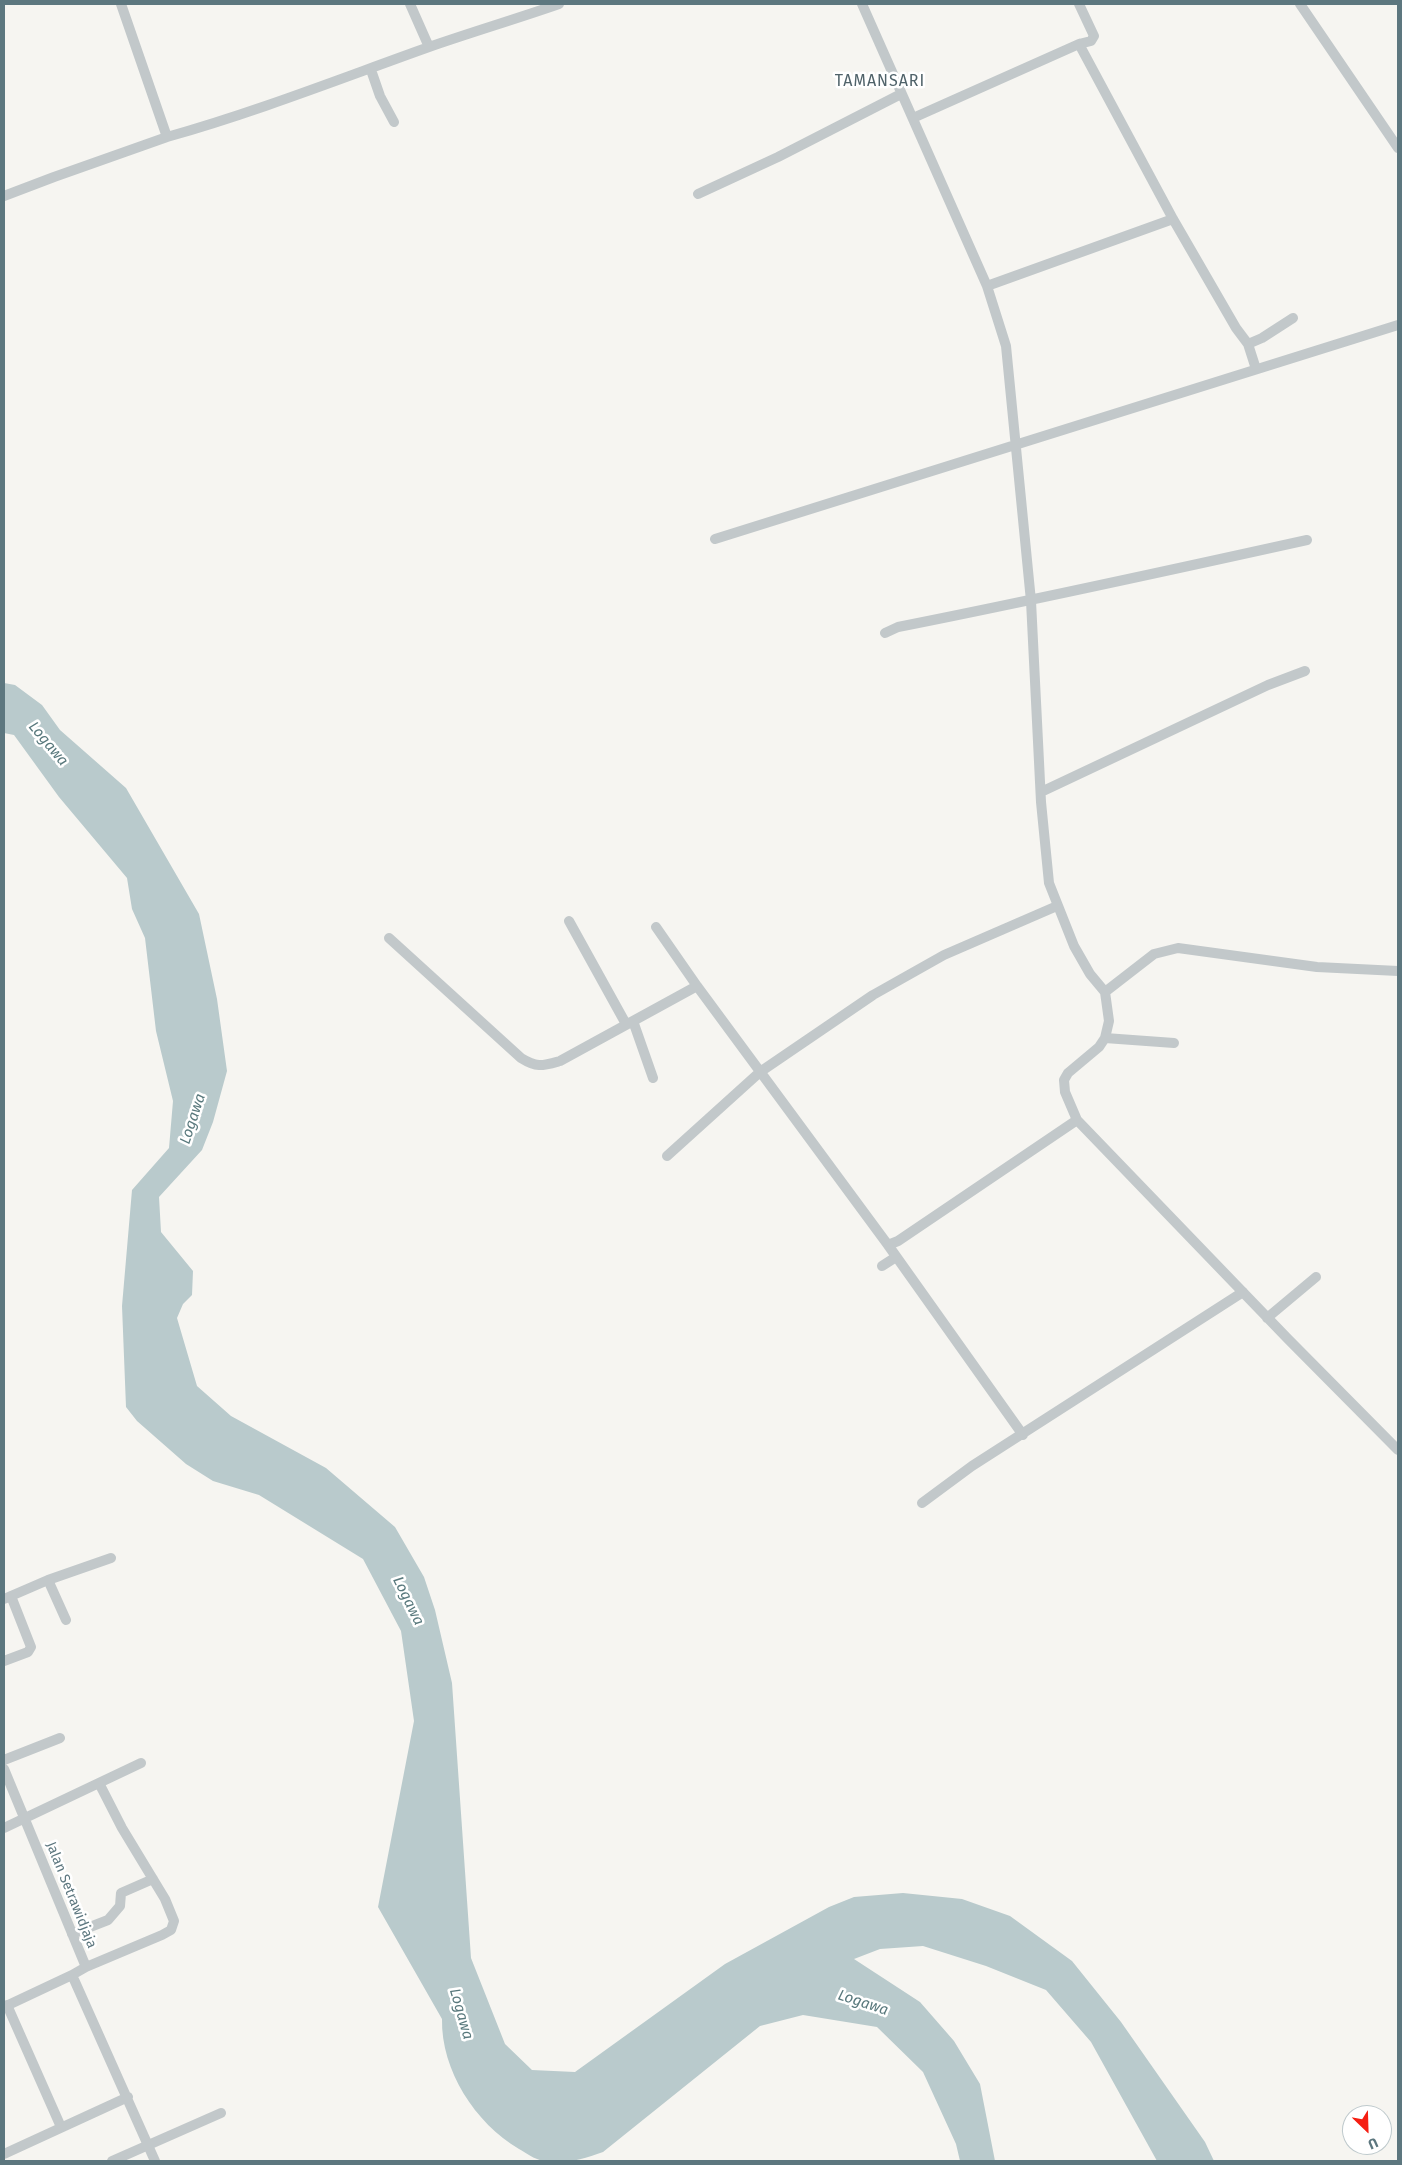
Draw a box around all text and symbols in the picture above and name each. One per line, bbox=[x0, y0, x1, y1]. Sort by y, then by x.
district label: TAMANSARI bbox=[834, 72, 926, 92]
water label: Logawa bbox=[24, 718, 72, 770]
water label: Logawa bbox=[176, 1091, 210, 1147]
water label: Logawa bbox=[388, 1574, 428, 1628]
street label: Jalan Setrawidjaja bbox=[42, 1839, 100, 1951]
water label: Logawa bbox=[445, 1986, 477, 2042]
water label: Logawa bbox=[835, 1986, 891, 2020]
north arrow bbox=[1342, 2105, 1392, 2155]
text: U bbox=[1365, 2134, 1381, 2153]

